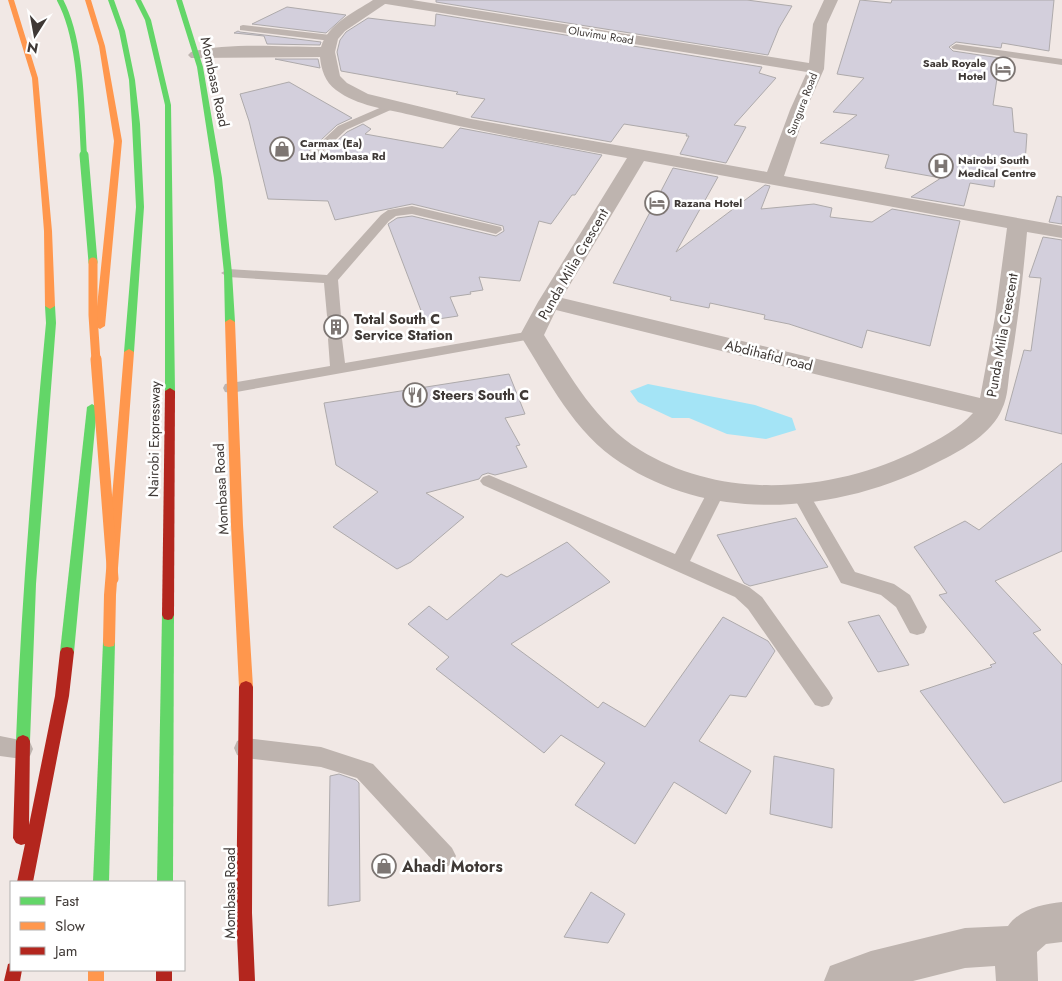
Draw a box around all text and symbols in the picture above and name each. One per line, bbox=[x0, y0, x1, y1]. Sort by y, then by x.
north arrow bbox=[10, 10, 60, 60]
street label: Oluvimu Road bbox=[567, 22, 635, 48]
street label: Mombasa Road bbox=[196, 35, 234, 129]
text: N bbox=[25, 37, 40, 59]
place label: Saab Royale Hotel bbox=[923, 55, 986, 84]
hotel icon: Saab Royale Hotel bbox=[990, 56, 1016, 82]
street label: Sungura Road bbox=[783, 70, 821, 138]
place label: Carmax (Ea) Ltd Mombasa Rd bbox=[300, 135, 386, 164]
shop icon: Carmax (Ea) Ltd Mombasa Rd bbox=[269, 136, 295, 162]
place label: Nairobi South Medical Centre bbox=[958, 152, 1036, 181]
hospital icon: Nairobi South Medical Centre bbox=[928, 153, 954, 179]
hotel icon: Razana Hotel bbox=[644, 190, 670, 216]
place label: Razana Hotel bbox=[674, 195, 742, 211]
street label: Punda Milia Crescent bbox=[533, 204, 613, 323]
street label: Punda Milia Crescent bbox=[981, 271, 1023, 399]
place label: Total South C Service Station bbox=[354, 309, 453, 345]
building icon: Total South C Service Station bbox=[323, 314, 349, 340]
street label: Abdihafid road bbox=[723, 334, 815, 376]
street label: Nairobi Expressway bbox=[143, 380, 165, 497]
restaurant icon: Steers South C bbox=[402, 382, 428, 408]
place label: Steers South C bbox=[432, 385, 529, 405]
street label: Mombasa Road bbox=[209, 443, 233, 535]
street label: Mombasa Road bbox=[220, 847, 240, 939]
shop icon: Ahadi Motors bbox=[371, 853, 397, 879]
place label: Ahadi Motors bbox=[401, 855, 503, 878]
legend bbox=[10, 881, 185, 971]
text: Fast bbox=[55, 890, 79, 912]
text: Slow bbox=[55, 915, 86, 937]
text: Jam bbox=[53, 940, 78, 962]

